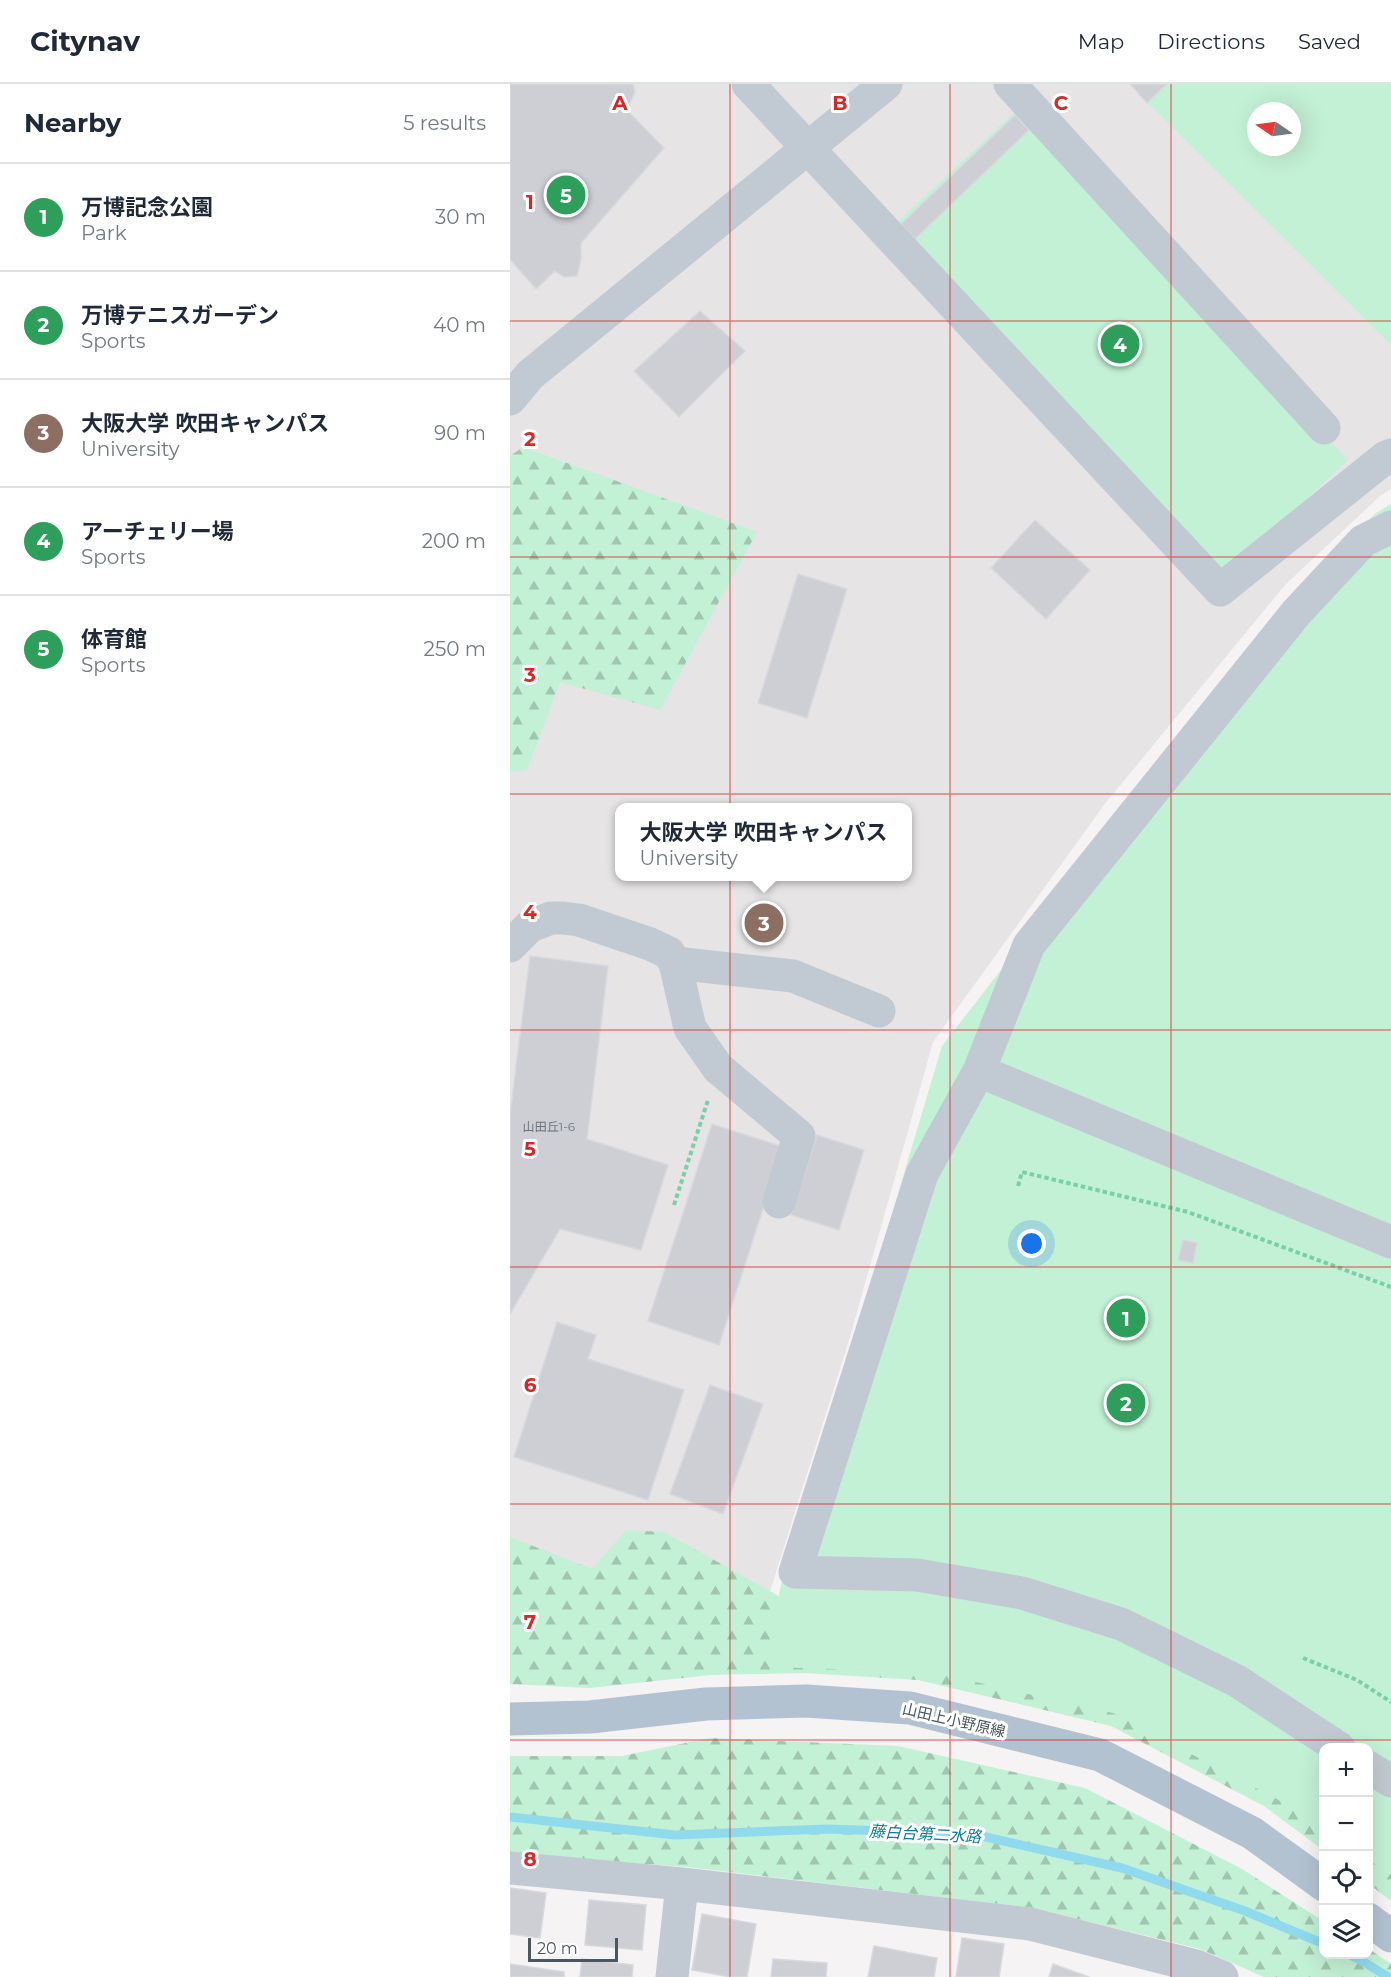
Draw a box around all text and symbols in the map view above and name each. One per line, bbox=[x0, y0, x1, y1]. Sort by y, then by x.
text: Citynav bbox=[30, 24, 140, 58]
text: Map bbox=[1078, 29, 1124, 54]
text: Directions bbox=[1157, 29, 1265, 54]
text: Saved bbox=[1298, 29, 1361, 54]
text: A bbox=[611, 91, 628, 115]
text: B bbox=[832, 91, 848, 115]
text: C bbox=[1054, 91, 1069, 115]
north arrow bbox=[1247, 102, 1301, 156]
text: Nearby bbox=[24, 107, 121, 139]
text: 5 results bbox=[403, 111, 486, 135]
pin: 5 bbox=[546, 172, 586, 218]
text: 1 bbox=[526, 190, 534, 214]
text: 万博記念公園 bbox=[81, 194, 213, 221]
text: 1 bbox=[40, 205, 47, 229]
text: 30 m bbox=[435, 205, 486, 229]
text: Park bbox=[81, 221, 127, 245]
text: 万博テニスガーデン bbox=[81, 302, 279, 329]
text: 2 bbox=[38, 313, 49, 337]
text: 40 m bbox=[433, 313, 486, 337]
pin: 4 bbox=[1100, 322, 1140, 366]
text: Sports bbox=[81, 329, 146, 353]
text: 大阪大学 吹田キャンパス bbox=[81, 410, 329, 437]
text: 3 bbox=[38, 421, 49, 445]
text: 90 m bbox=[434, 421, 486, 445]
text: 2 bbox=[524, 427, 536, 451]
text: University bbox=[81, 437, 180, 461]
text: アーチェリー場 bbox=[81, 518, 234, 545]
text: 4 bbox=[37, 529, 50, 553]
text: 200 m bbox=[422, 529, 486, 553]
text: Sports bbox=[81, 545, 146, 569]
text: 体育館 bbox=[81, 626, 147, 653]
text: 5 bbox=[38, 637, 49, 661]
text: 250 m bbox=[424, 637, 486, 661]
text: Sports bbox=[81, 653, 146, 677]
text: 3 bbox=[523, 663, 536, 687]
popup bbox=[615, 803, 912, 881]
text: 大阪大学 吹田キャンパス bbox=[639, 819, 888, 846]
text: University bbox=[639, 846, 738, 870]
text: 4 bbox=[523, 900, 537, 924]
pin: 3 bbox=[744, 900, 784, 946]
house number: 山田丘1-6 bbox=[523, 1119, 575, 1134]
text: 5 bbox=[524, 1137, 536, 1161]
your location bbox=[1017, 1229, 1046, 1258]
pin: 1 bbox=[1106, 1296, 1146, 1340]
text: 6 bbox=[524, 1373, 537, 1397]
pin: 2 bbox=[1106, 1380, 1146, 1426]
text: 7 bbox=[524, 1610, 536, 1634]
street label: 山田上小野原線 bbox=[901, 1699, 1007, 1741]
map controls bbox=[1319, 1743, 1373, 1959]
button: + bbox=[1319, 1743, 1373, 1797]
button: − bbox=[1319, 1797, 1373, 1851]
water label: 藤白台第二水路 bbox=[869, 1822, 983, 1847]
text: 8 bbox=[523, 1847, 537, 1871]
button: locate bbox=[1319, 1851, 1373, 1905]
button: layers bbox=[1319, 1905, 1373, 1959]
scale bar bbox=[528, 1935, 618, 1962]
text: 20 m bbox=[537, 1939, 578, 1958]

